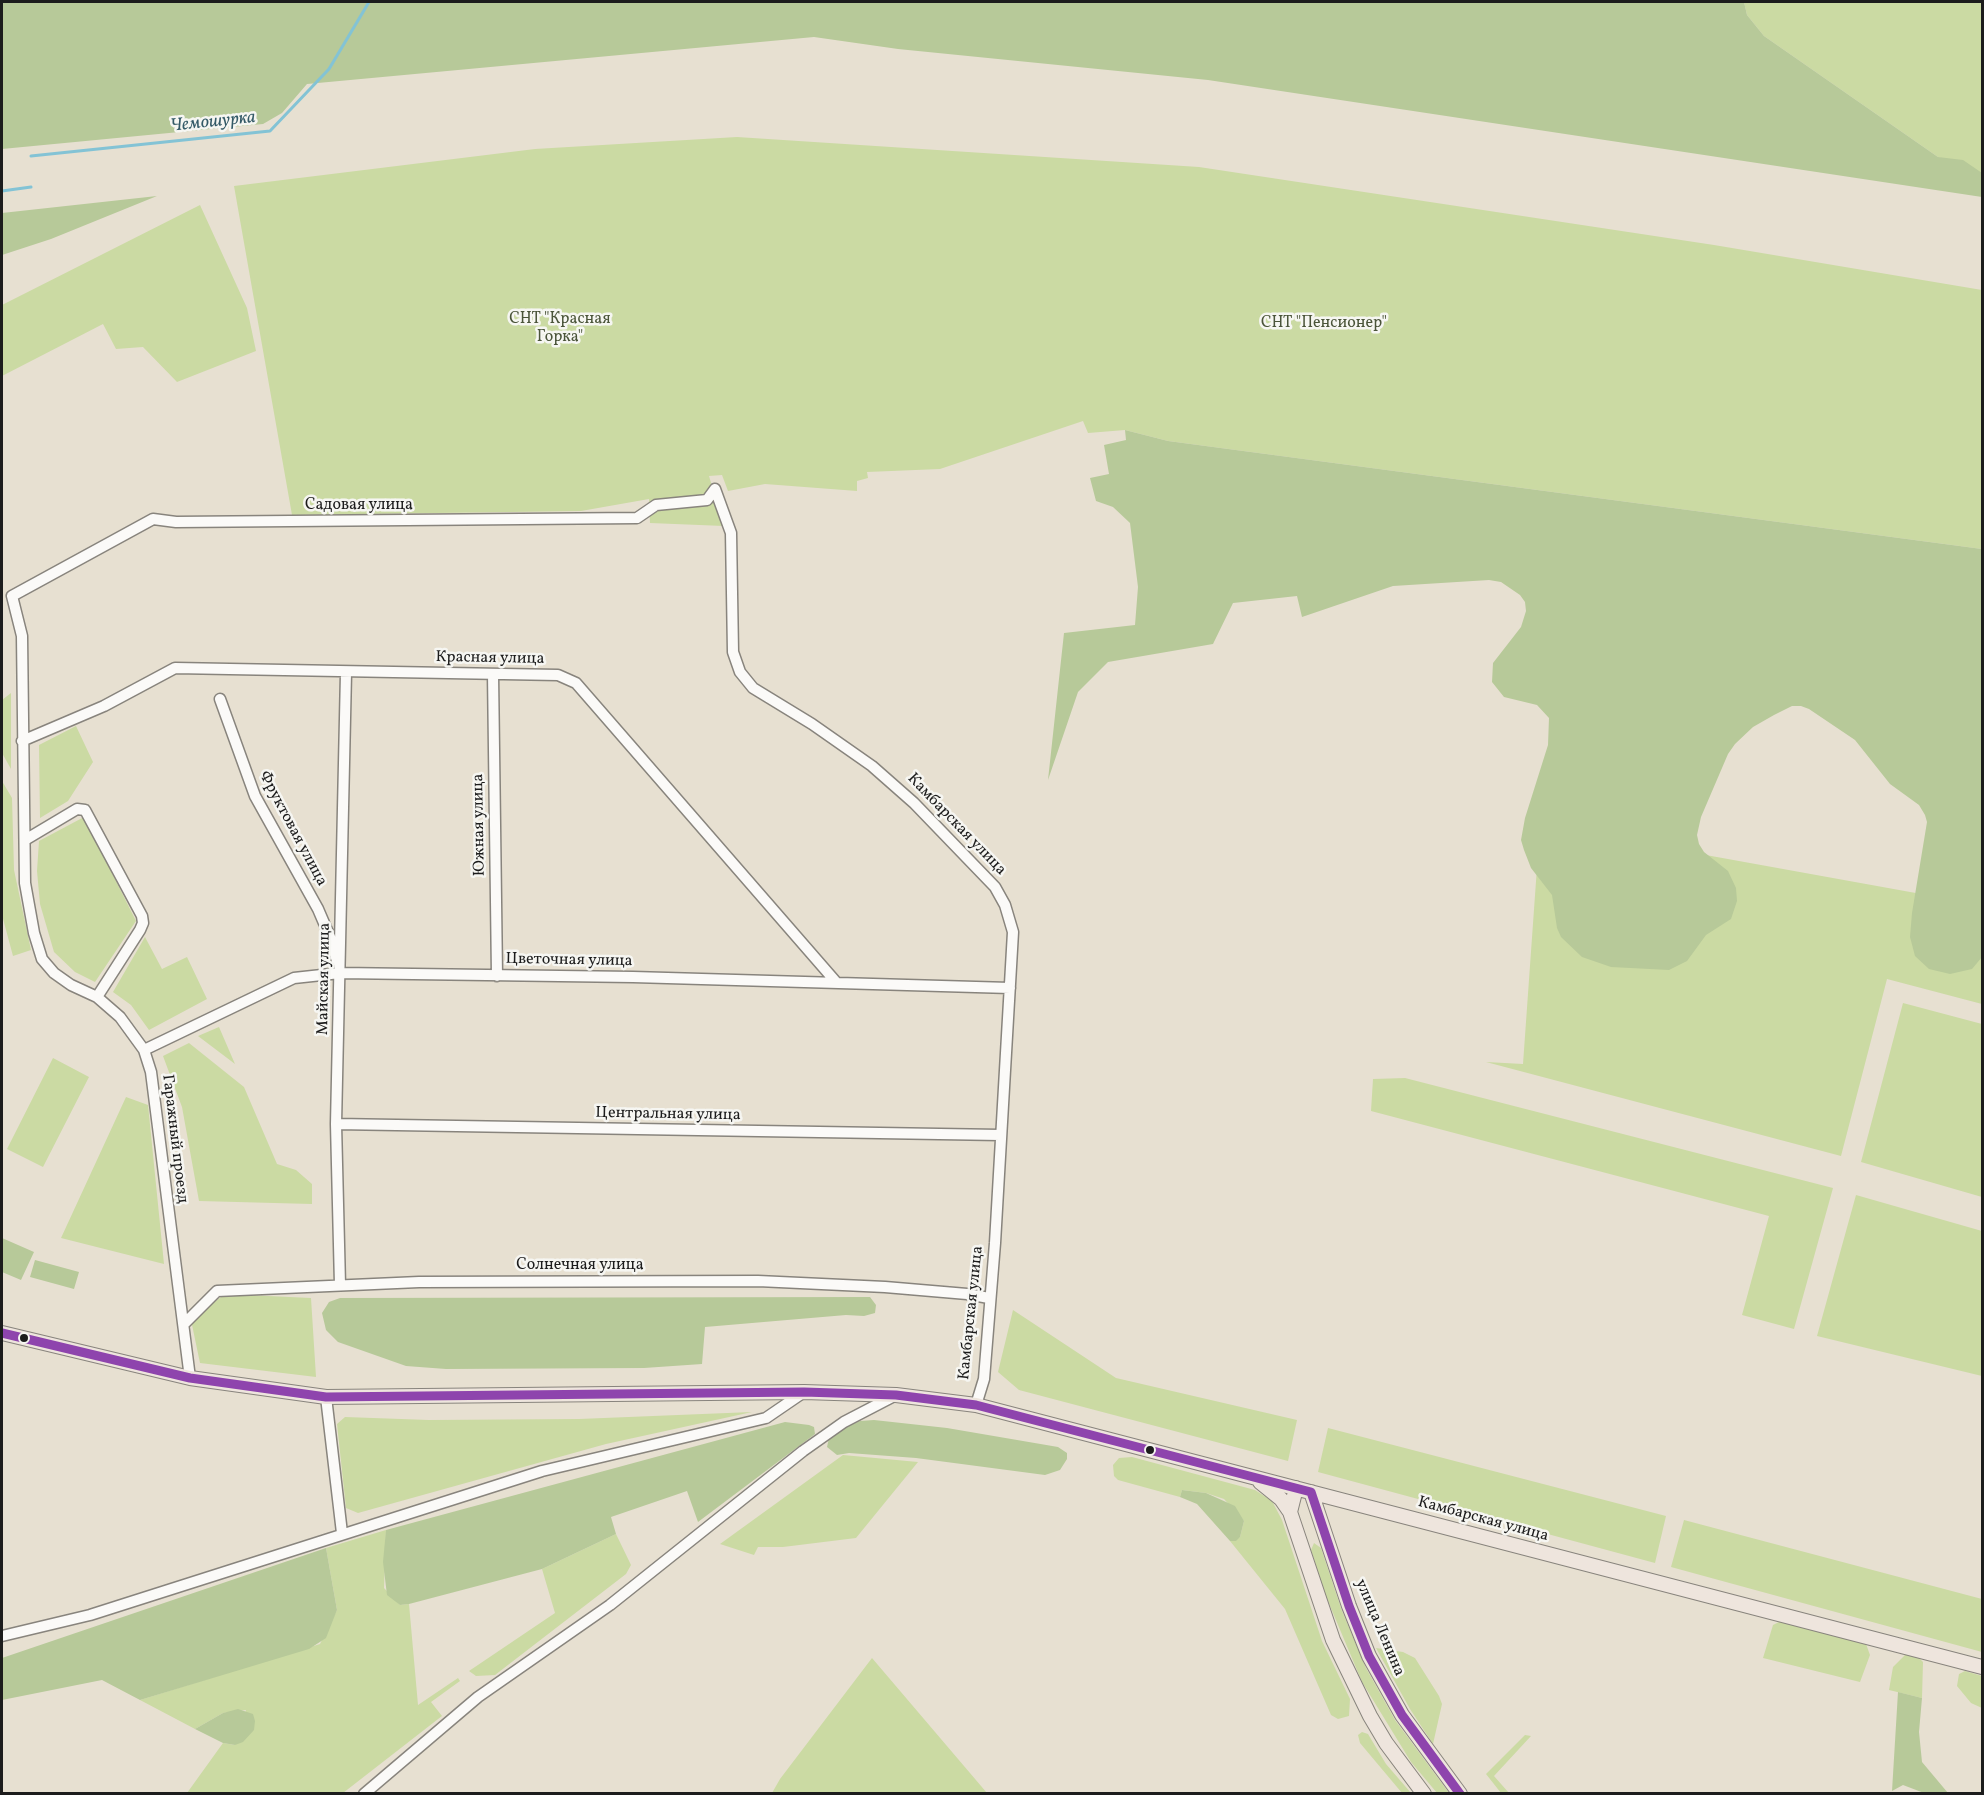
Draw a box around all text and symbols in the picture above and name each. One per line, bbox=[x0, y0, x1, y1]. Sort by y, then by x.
water label: Чемошурка bbox=[169, 108, 257, 138]
park label: СНТ "Красная Горка" bbox=[509, 310, 611, 348]
park label: СНТ "Пенсионер" bbox=[1261, 314, 1387, 334]
street label: Садовая улица bbox=[305, 496, 413, 516]
street label: Красная улица bbox=[435, 648, 545, 670]
street label: Фруктовая улица bbox=[254, 768, 330, 890]
street label: Камбарская улица bbox=[902, 770, 1010, 880]
street label: Южная улица bbox=[470, 773, 490, 877]
street label: Майская улица bbox=[314, 923, 336, 1035]
street label: Цветочная улица bbox=[505, 950, 633, 972]
street label: Гаражный проезд bbox=[157, 1073, 191, 1205]
street label: Центральная улица bbox=[595, 1104, 741, 1126]
street label: Камбарская улица bbox=[955, 1245, 989, 1381]
street label: Солнечная улица bbox=[516, 1256, 644, 1276]
unlabelled marker bbox=[18, 1332, 30, 1344]
unlabelled marker bbox=[1144, 1444, 1156, 1456]
street label: Камбарская улица bbox=[1415, 1493, 1551, 1547]
street label: улица Ленина bbox=[1350, 1577, 1408, 1679]

